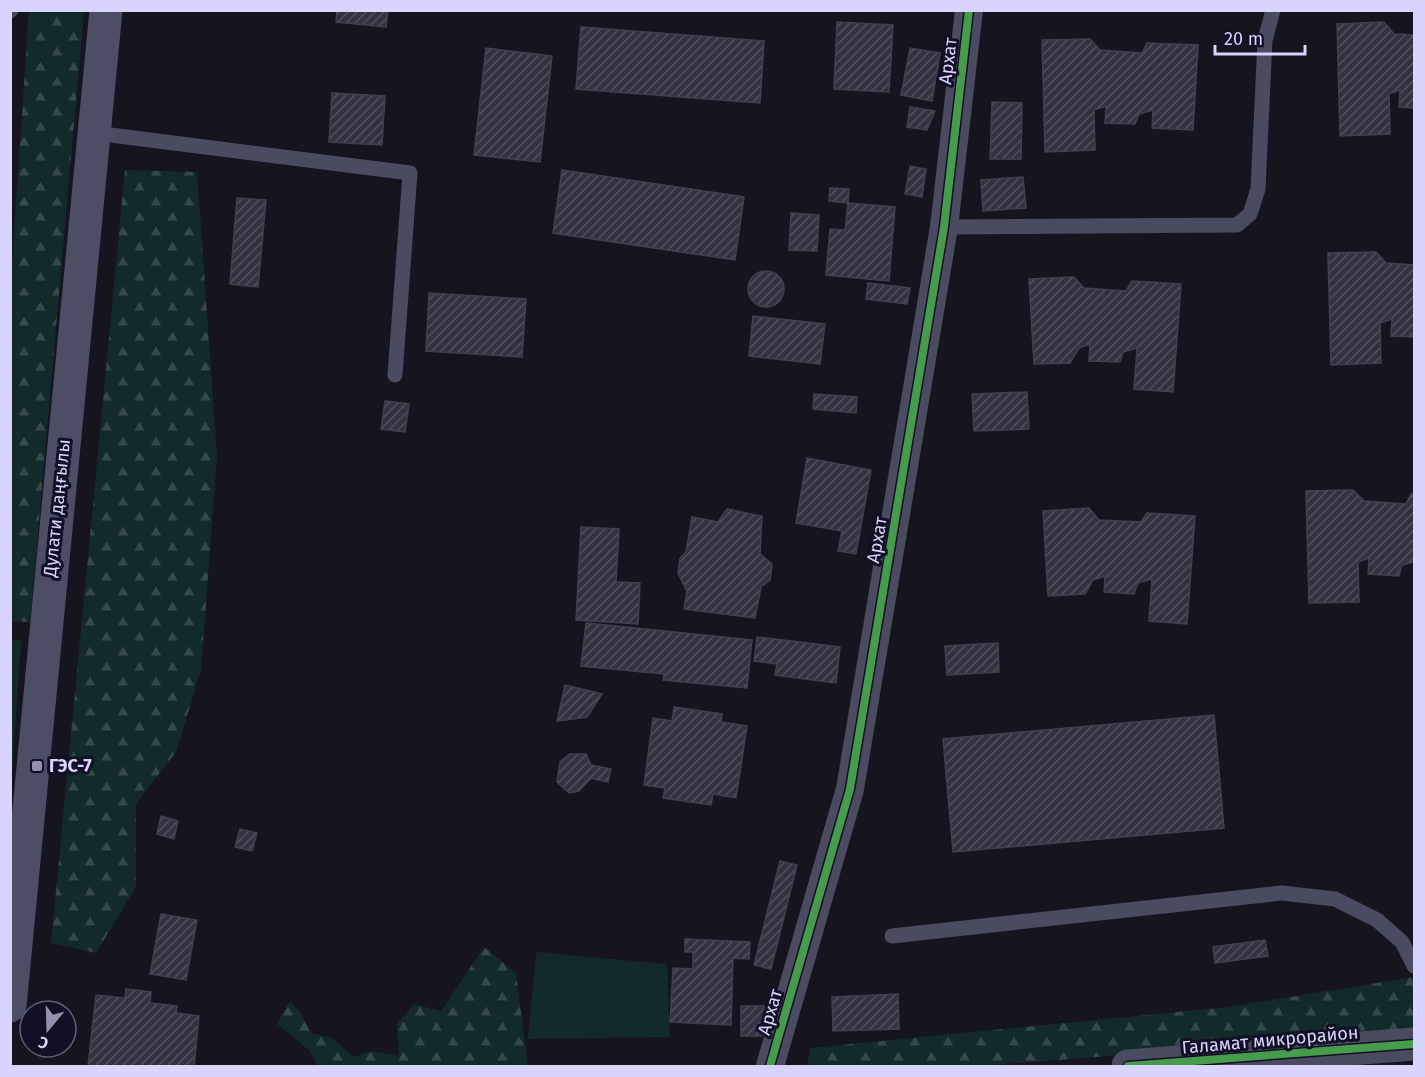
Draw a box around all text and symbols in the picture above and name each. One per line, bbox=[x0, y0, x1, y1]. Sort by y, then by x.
scale bar bbox=[1215, 18, 1305, 56]
text: 20 m bbox=[1224, 28, 1263, 50]
street label: Архат bbox=[934, 36, 962, 86]
street label: Дулати даңғылы bbox=[39, 438, 75, 579]
street label: Архат bbox=[862, 514, 892, 565]
place label: ГЭС-7 bbox=[49, 755, 92, 777]
marker: ГЭС-7 bbox=[30, 759, 44, 773]
street label: Архат bbox=[753, 986, 787, 1038]
north arrow bbox=[18, 999, 78, 1059]
street label: Галамат микрорайон bbox=[1181, 1021, 1359, 1059]
text: С bbox=[35, 1032, 51, 1053]

